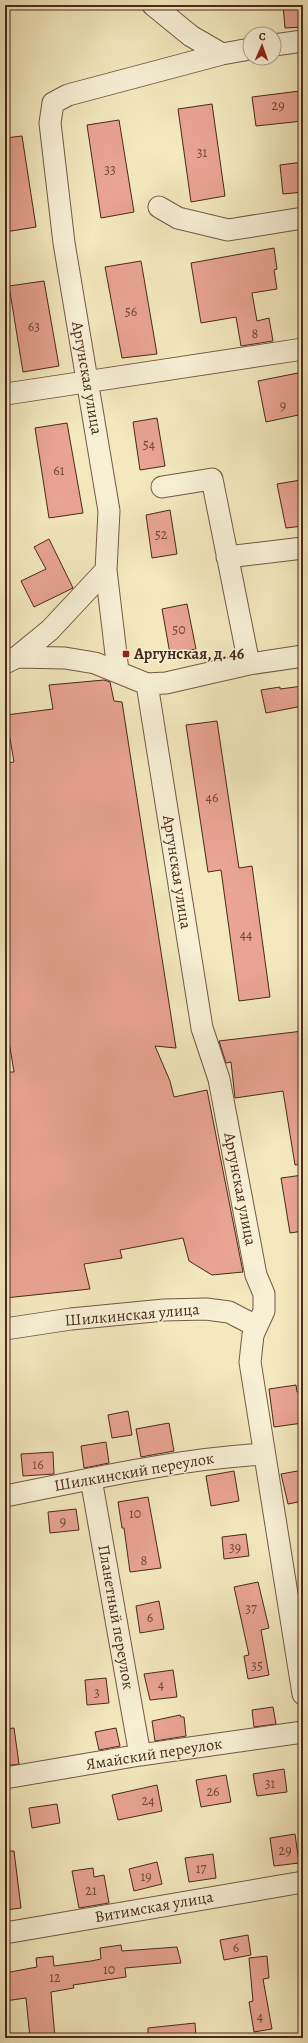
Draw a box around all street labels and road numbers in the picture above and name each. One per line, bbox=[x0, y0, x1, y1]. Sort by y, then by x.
street label: Аргунская улица bbox=[66, 319, 108, 437]
street label: Аргунская улица bbox=[157, 813, 197, 931]
street label: Аргунская улица bbox=[218, 1130, 262, 1248]
street label: Шилкинская улица bbox=[64, 1298, 201, 1332]
street label: Шилкинский переулок bbox=[52, 1447, 216, 1497]
street label: Планетный переулок bbox=[92, 1543, 140, 1691]
street label: Ямайский переулок bbox=[84, 1732, 224, 1776]
street label: Витимская улица bbox=[93, 1886, 216, 1928]

